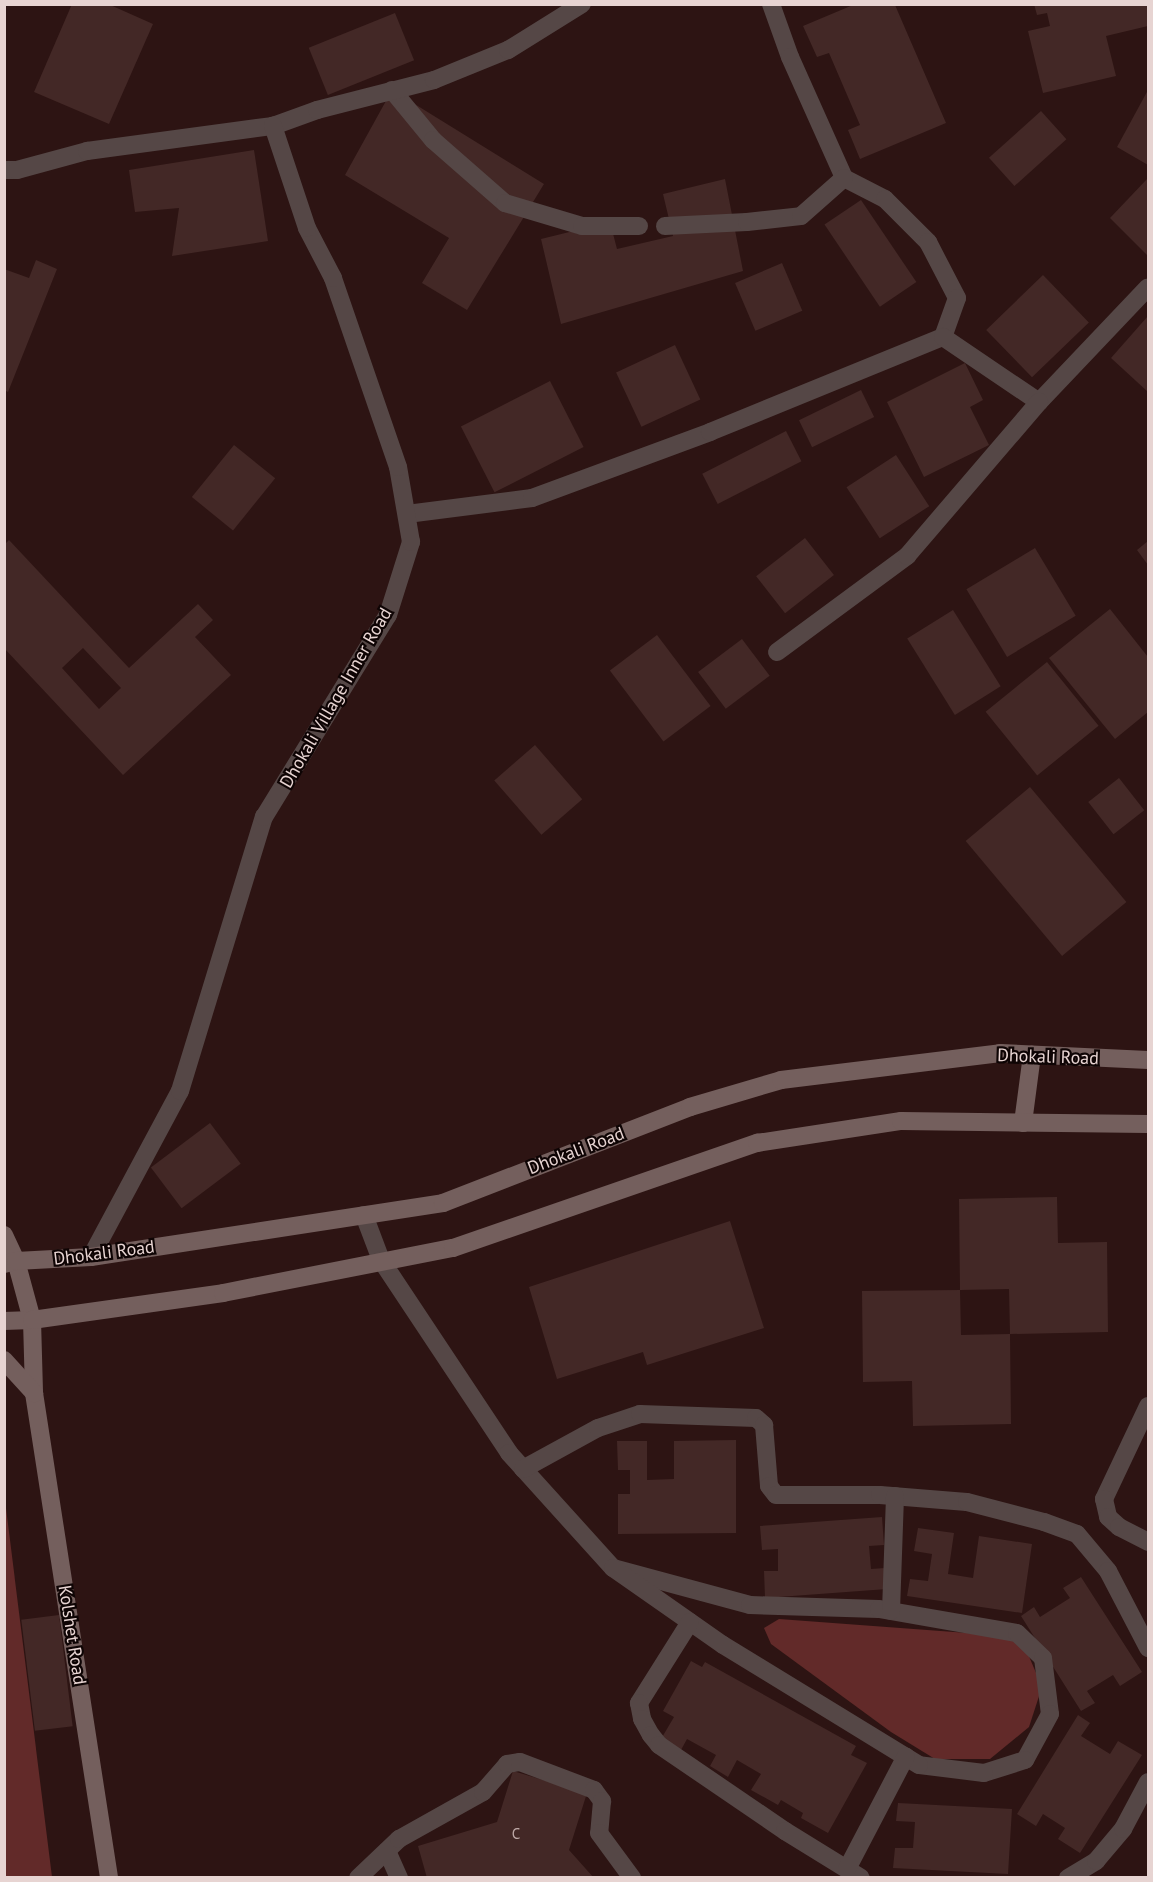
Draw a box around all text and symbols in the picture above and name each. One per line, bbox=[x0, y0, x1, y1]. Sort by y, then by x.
street label: Dhokali Village Inner Road bbox=[275, 604, 397, 792]
street label: Dhokali Road bbox=[997, 1044, 1099, 1070]
street label: Dhokali Road bbox=[525, 1123, 627, 1179]
street label: Dhokali Road bbox=[52, 1236, 156, 1270]
street label: Kolshet Road bbox=[53, 1584, 91, 1686]
house number: C bbox=[512, 1825, 520, 1843]

